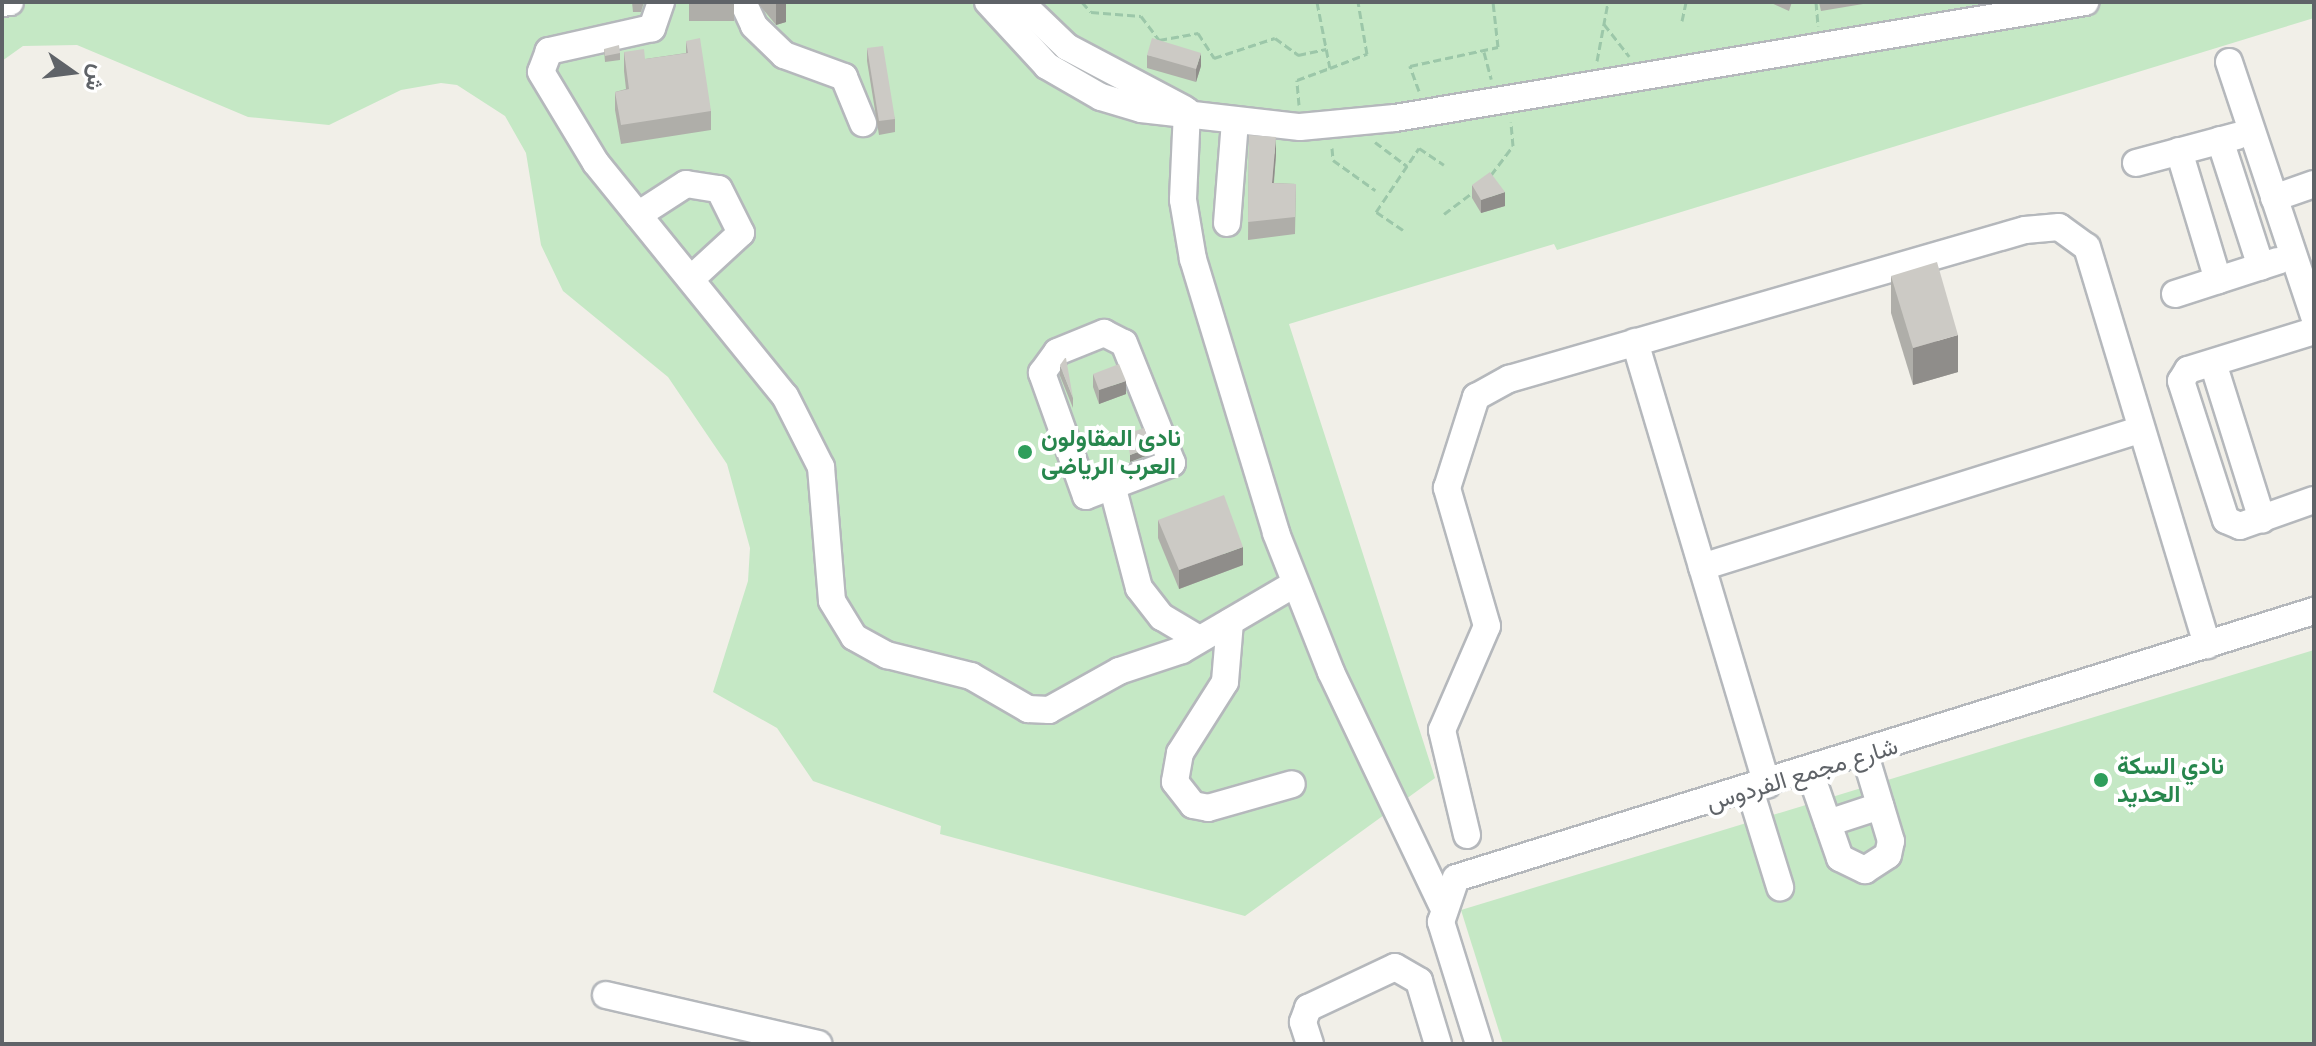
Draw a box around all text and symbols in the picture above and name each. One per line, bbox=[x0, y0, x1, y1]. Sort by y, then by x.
north arrow bbox=[32, 32, 112, 112]
text: ش bbox=[79, 62, 112, 94]
place label: نادى المقاولون العرب الرياضى bbox=[1041, 424, 1181, 480]
marker: نادى المقاولون العرب الرياضى bbox=[1016, 443, 1034, 461]
street label: شارع مجمع الفردوس bbox=[1703, 731, 1901, 817]
place label: نادي السكة الحديد bbox=[2117, 752, 2224, 808]
marker: نادي السكة الحديد bbox=[2092, 771, 2110, 789]

